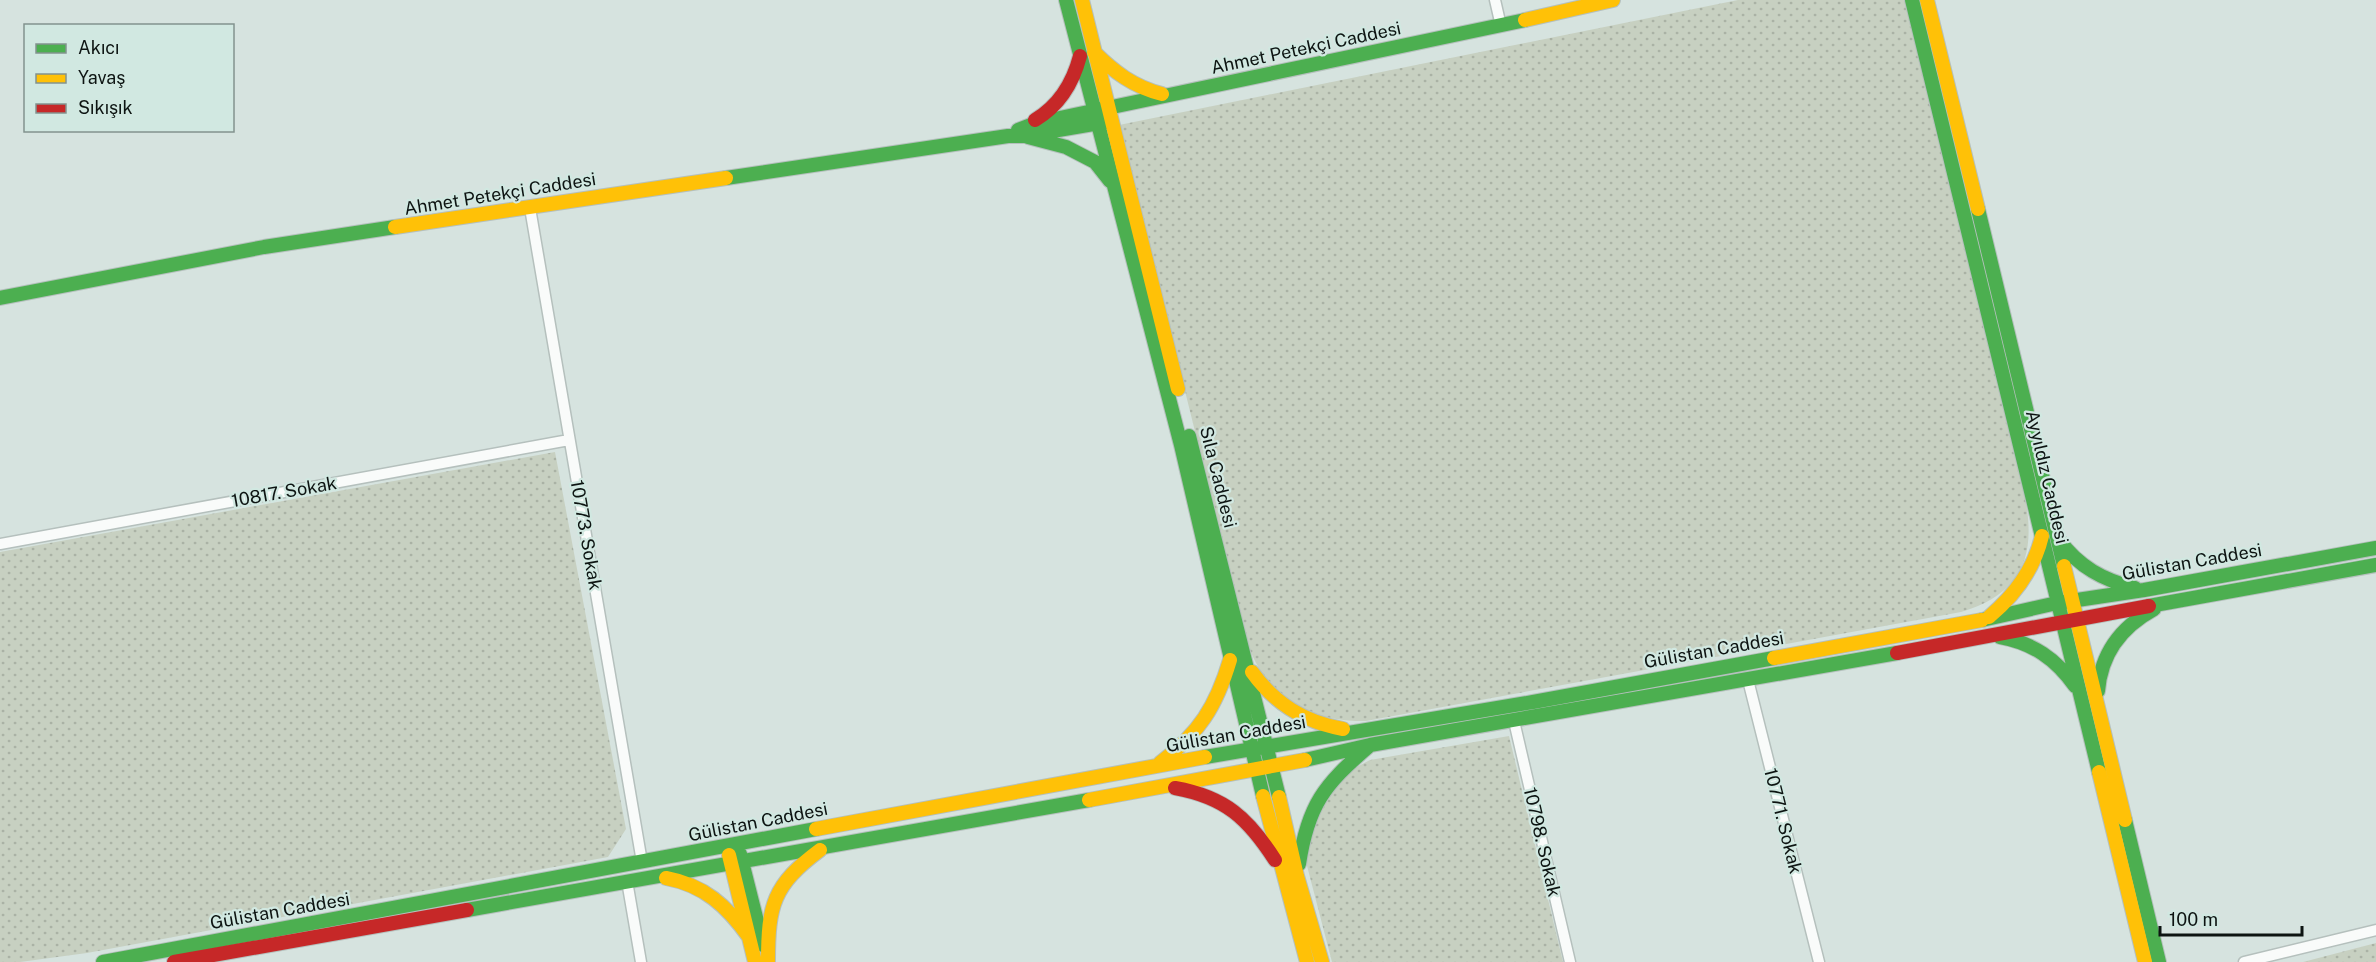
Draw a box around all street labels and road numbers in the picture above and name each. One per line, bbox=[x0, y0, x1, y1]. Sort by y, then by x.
street label: Ahmet Petekçi Caddesi bbox=[1209, 17, 1403, 78]
street label: Ahmet Petekçi Caddesi bbox=[403, 168, 597, 219]
street label: Ayyıldız Caddesi bbox=[2022, 408, 2073, 546]
street label: Sıla Caddesi bbox=[1196, 424, 1241, 530]
street label: 10817. Sokak bbox=[230, 472, 338, 511]
street label: 10773. Sokak bbox=[566, 478, 606, 592]
street label: Gülistan Caddesi bbox=[2120, 539, 2263, 584]
street label: Gülistan Caddesi bbox=[1642, 627, 1785, 672]
street label: Gülistan Caddesi bbox=[1164, 711, 1307, 756]
street label: 10771. Sokak bbox=[1760, 766, 1807, 876]
street label: 10798. Sokak bbox=[1520, 785, 1565, 899]
street label: Gülistan Caddesi bbox=[686, 798, 829, 845]
street label: Gülistan Caddesi bbox=[208, 888, 351, 933]

